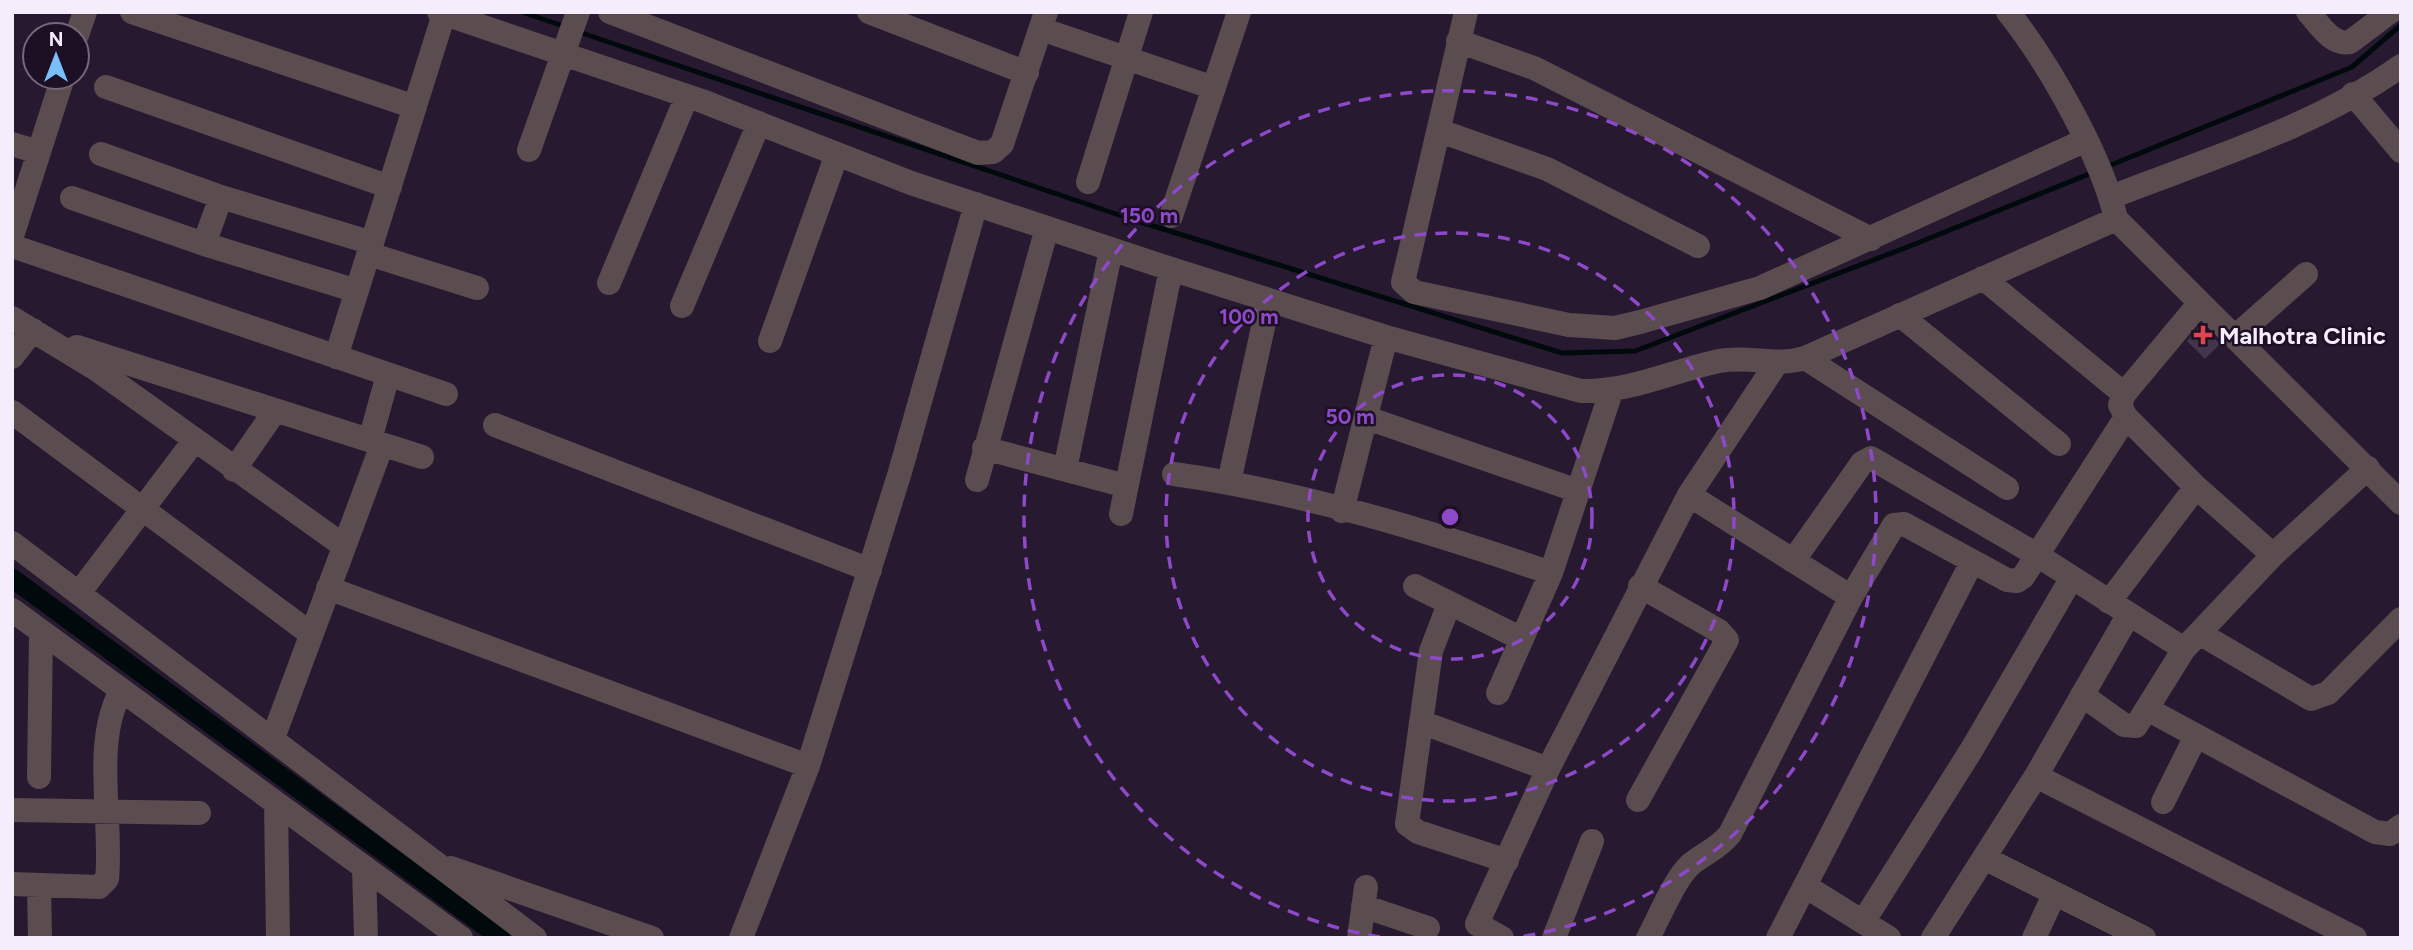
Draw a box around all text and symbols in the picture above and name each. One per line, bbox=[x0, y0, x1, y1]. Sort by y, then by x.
north arrow bbox=[21, 21, 91, 91]
text: N bbox=[49, 28, 63, 51]
text: 150 m bbox=[1120, 203, 1178, 228]
text: 100 m bbox=[1219, 304, 1279, 329]
place label: Malhotra Clinic bbox=[2219, 321, 2386, 350]
marker: Malhotra Clinic bbox=[2193, 325, 2213, 345]
text: 50 m bbox=[1325, 404, 1375, 429]
centre of rings bbox=[1438, 505, 1462, 529]

